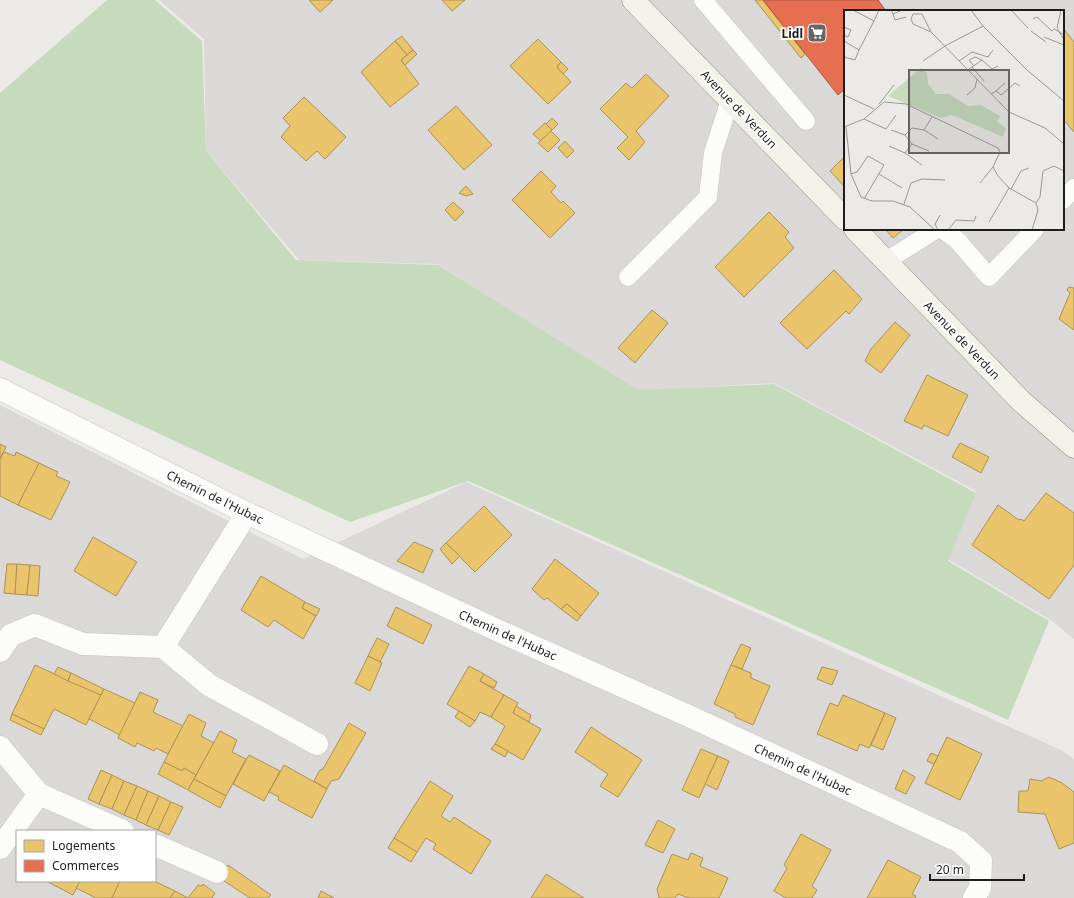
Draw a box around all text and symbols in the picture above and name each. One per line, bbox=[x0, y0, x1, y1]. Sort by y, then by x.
inset map bbox=[844, 10, 1064, 230]
supermarket icon: Lidl bbox=[806, 22, 828, 44]
place label: Lidl bbox=[782, 25, 803, 42]
street label: Avenue de Verdun bbox=[697, 66, 781, 152]
street label: Avenue de Verdun bbox=[920, 297, 1004, 383]
street label: Chemin de l'Hubac bbox=[164, 466, 267, 528]
street label: Chemin de l'Hubac bbox=[456, 606, 560, 664]
street label: Chemin de l'Hubac bbox=[751, 739, 855, 799]
legend bbox=[16, 830, 156, 882]
text: Logements bbox=[52, 837, 115, 854]
scale bar bbox=[930, 856, 1024, 882]
text: Commerces bbox=[52, 857, 119, 874]
text: 20 m bbox=[936, 861, 964, 878]

